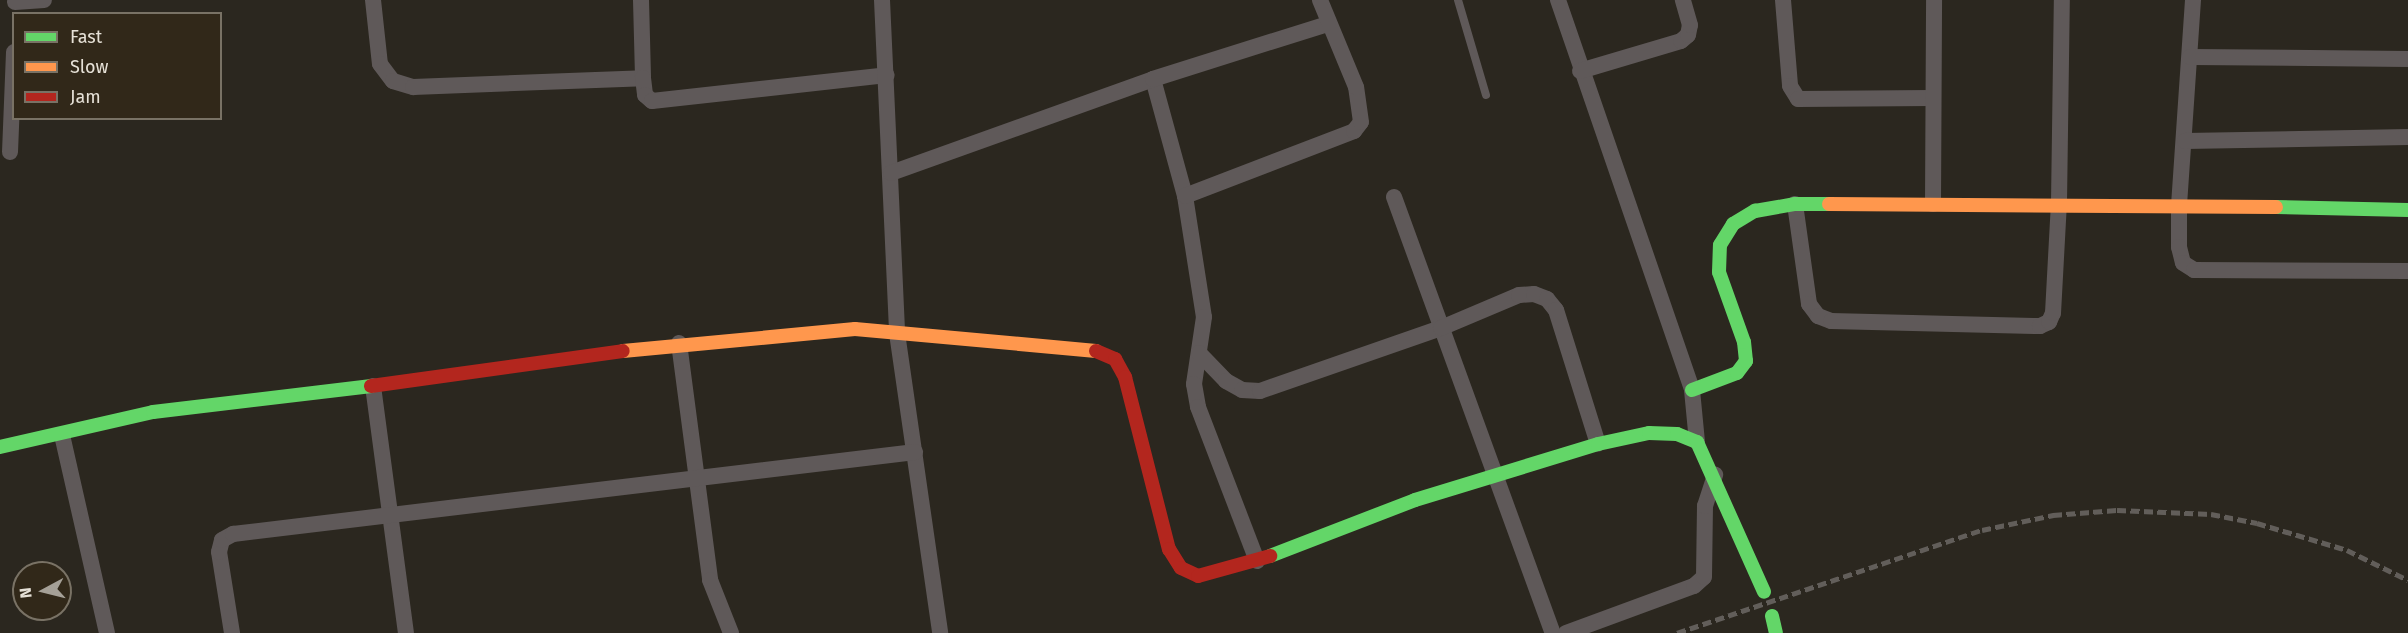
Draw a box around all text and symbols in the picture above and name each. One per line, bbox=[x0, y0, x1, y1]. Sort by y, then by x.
legend bbox=[12, 12, 222, 120]
text: Fast bbox=[70, 26, 102, 48]
text: Slow bbox=[70, 56, 108, 78]
text: Jam bbox=[70, 86, 101, 108]
north arrow bbox=[12, 561, 72, 621]
text: N bbox=[16, 587, 36, 599]

